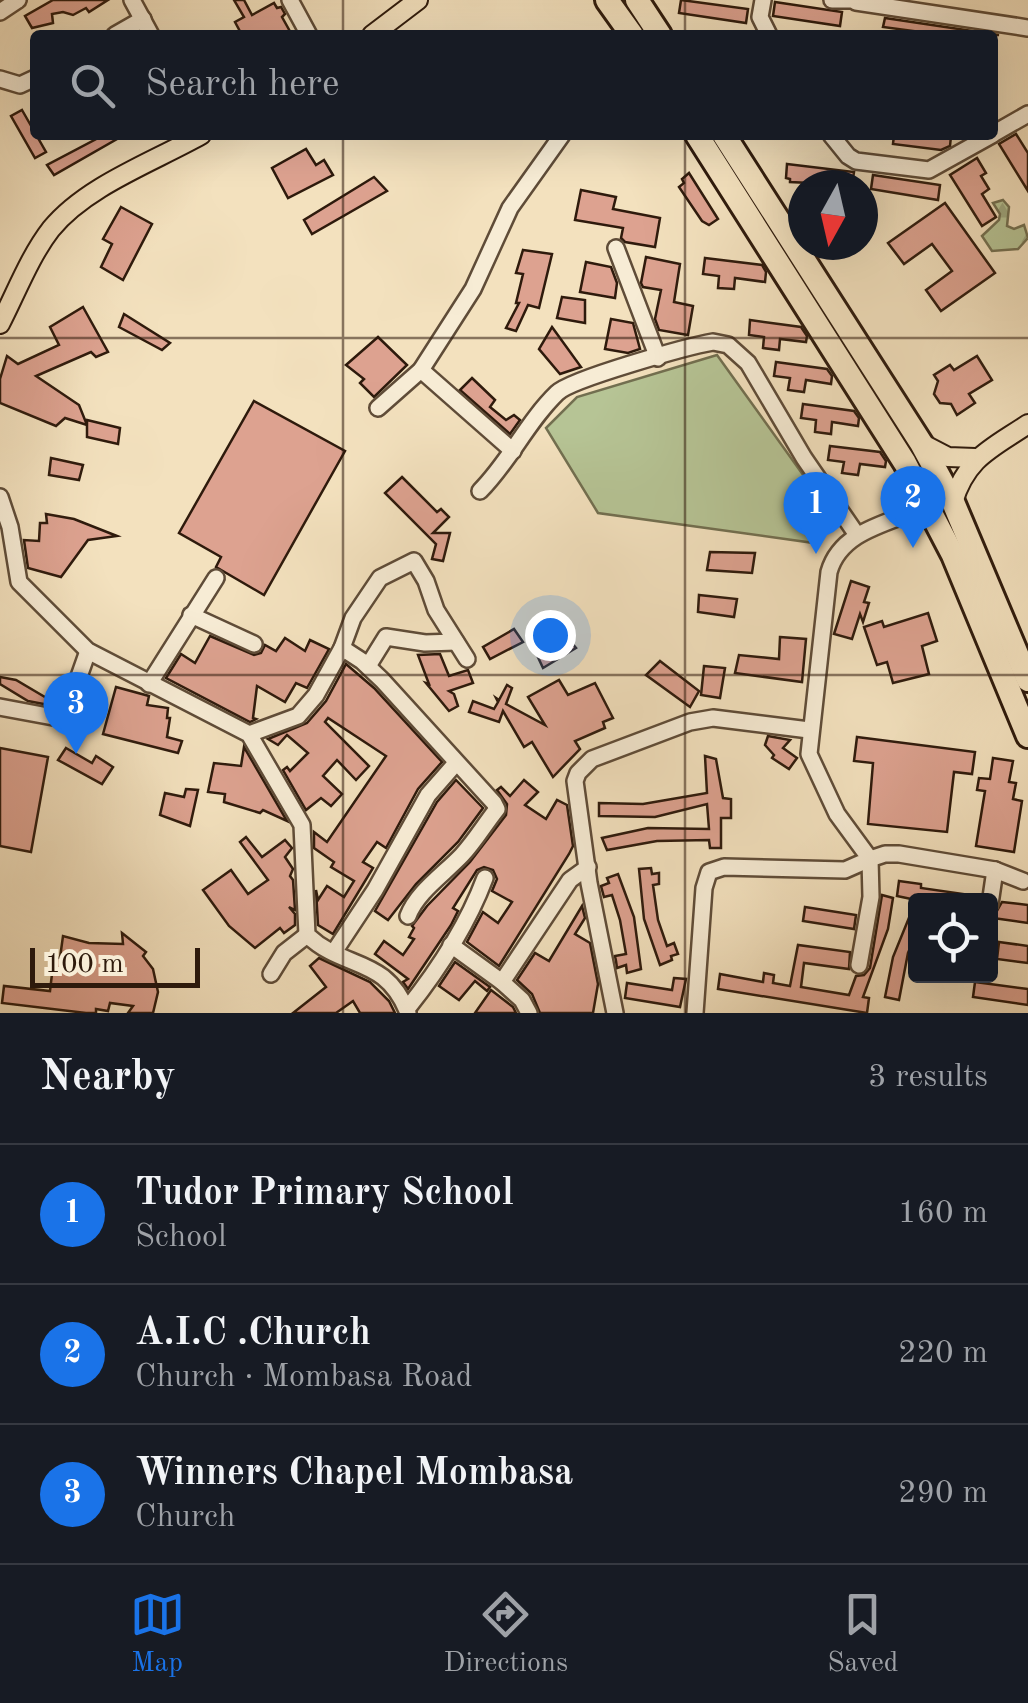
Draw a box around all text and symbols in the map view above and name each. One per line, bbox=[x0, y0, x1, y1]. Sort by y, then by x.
search box bbox=[30, 30, 998, 140]
icon: search bbox=[65, 58, 120, 113]
text: Search here bbox=[145, 66, 340, 104]
north arrow bbox=[788, 170, 878, 260]
pin: 2 bbox=[880, 466, 946, 548]
pin: 1 bbox=[784, 472, 848, 554]
your location bbox=[525, 610, 576, 661]
pin: 3 bbox=[44, 672, 108, 754]
map controls bbox=[908, 893, 998, 983]
button: locate bbox=[908, 893, 998, 983]
scale bar bbox=[30, 943, 200, 988]
text: 100 m bbox=[45, 951, 124, 979]
text: Nearby bbox=[40, 1057, 176, 1099]
text: 3 results bbox=[868, 1062, 988, 1094]
text: Tudor Primary School bbox=[135, 1175, 514, 1213]
text: 1 bbox=[63, 1198, 82, 1230]
text: 160 m bbox=[898, 1198, 988, 1230]
text: School bbox=[135, 1222, 227, 1254]
text: A.I.C .Church bbox=[135, 1315, 371, 1353]
text: 2 bbox=[63, 1338, 82, 1370]
text: 220 m bbox=[898, 1338, 988, 1370]
text: Church · Mombasa Road bbox=[135, 1362, 473, 1394]
text: Winners Chapel Mombasa bbox=[135, 1455, 573, 1493]
text: 3 bbox=[63, 1478, 82, 1510]
text: 290 m bbox=[898, 1478, 988, 1510]
text: Church bbox=[135, 1502, 235, 1534]
tab: Map bbox=[130, 1587, 185, 1682]
tab: Directions bbox=[444, 1587, 568, 1682]
tab: Saved bbox=[827, 1587, 898, 1682]

